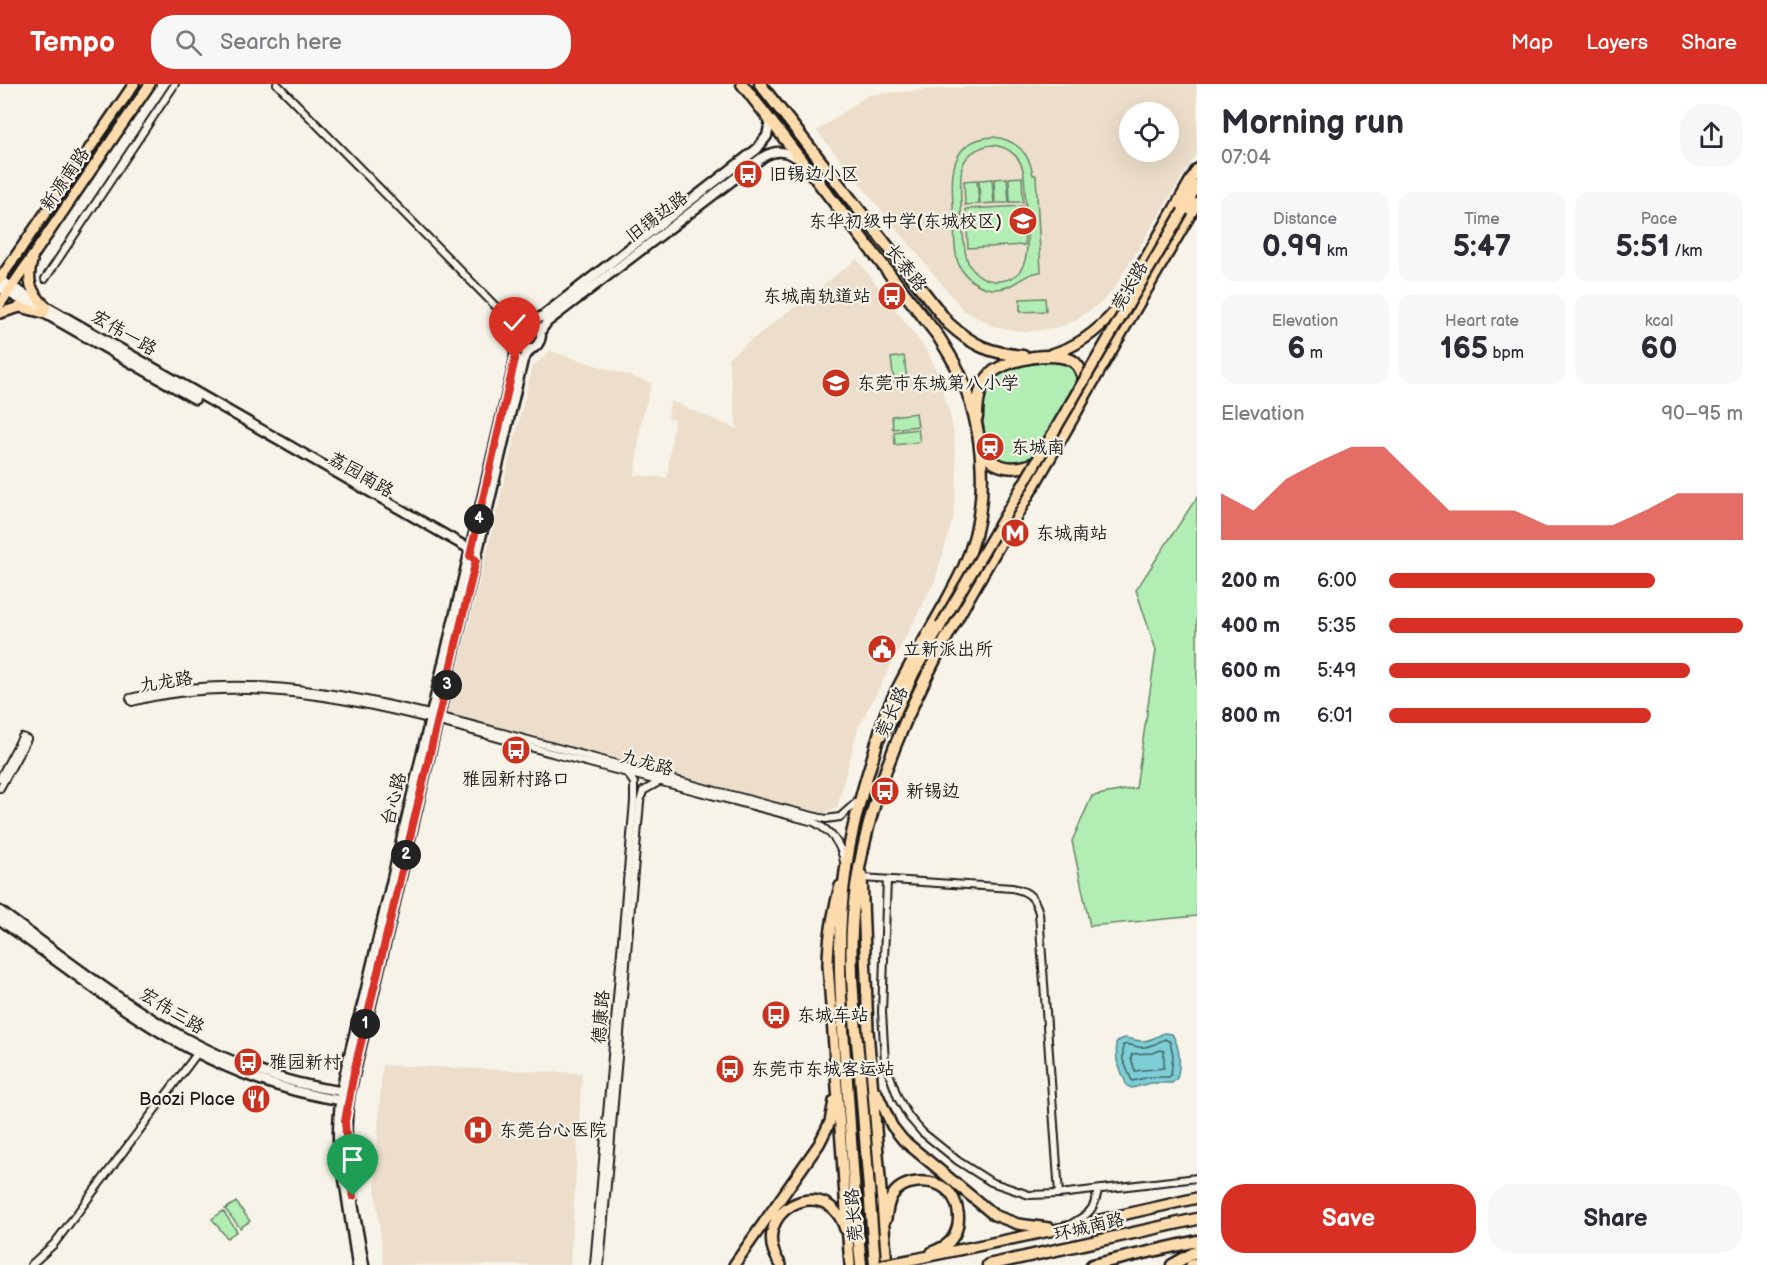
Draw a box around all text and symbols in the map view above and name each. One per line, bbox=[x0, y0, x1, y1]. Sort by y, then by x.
search box bbox=[151, 15, 571, 69]
text: Tempo bbox=[30, 26, 115, 59]
icon: search bbox=[172, 26, 205, 59]
text: Search here bbox=[220, 29, 342, 56]
text: Map bbox=[1511, 30, 1553, 55]
text: Layers bbox=[1586, 30, 1648, 55]
text: Share bbox=[1681, 30, 1737, 55]
map controls bbox=[1119, 102, 1179, 162]
button: locate bbox=[1119, 102, 1179, 162]
text: Morning run bbox=[1221, 103, 1404, 143]
button: share bbox=[1680, 104, 1743, 167]
street label: 新源南路 bbox=[36, 143, 94, 215]
text: 07:04 bbox=[1221, 146, 1271, 170]
bus stop icon: 旧锡边小区 bbox=[732, 158, 764, 190]
place label: 旧锡边小区 bbox=[769, 164, 859, 185]
street label: 旧锡边路 bbox=[622, 187, 692, 247]
school or university icon: 东华初级中学(东城校区) bbox=[1007, 205, 1039, 237]
text: Distance bbox=[1273, 210, 1337, 229]
text: Time bbox=[1464, 210, 1500, 229]
text: Pace bbox=[1641, 210, 1677, 229]
place label: 东华初级中学(东城校区) bbox=[809, 211, 1002, 232]
text: 0.99 bbox=[1262, 229, 1323, 265]
text: 5:47 bbox=[1453, 229, 1511, 265]
text: 5:51 bbox=[1615, 229, 1670, 265]
street label: 长泰路 bbox=[881, 240, 931, 296]
text: km bbox=[1323, 242, 1348, 261]
text: /km bbox=[1670, 242, 1703, 261]
street label: 莞长路 bbox=[1107, 257, 1153, 315]
bus stop icon: 东城南轨道站 bbox=[876, 280, 908, 312]
place label: 东城南轨道站 bbox=[763, 286, 871, 307]
pin bbox=[489, 297, 540, 359]
street label: 宏伟一路 bbox=[88, 306, 160, 360]
icon: check bbox=[498, 306, 531, 339]
text: Elevation bbox=[1272, 312, 1338, 331]
text: Heart rate bbox=[1445, 312, 1519, 331]
text: kcal bbox=[1645, 312, 1673, 331]
text: 6 bbox=[1287, 331, 1305, 367]
text: 165 bbox=[1440, 331, 1488, 367]
text: 60 bbox=[1641, 331, 1677, 367]
text: m bbox=[1305, 344, 1323, 363]
text: bpm bbox=[1488, 344, 1524, 363]
school or university icon: 东莞市东城第八小学 bbox=[820, 367, 852, 399]
place label: 东莞市东城第八小学 bbox=[857, 373, 1019, 394]
text: Elevation bbox=[1221, 402, 1304, 426]
text: 90–95 m bbox=[1662, 402, 1743, 426]
station icon: 东城南 bbox=[974, 431, 1006, 463]
place label: 东城南 bbox=[1011, 437, 1065, 458]
street label: 荔园南路 bbox=[325, 448, 397, 502]
pin: 4 bbox=[464, 504, 494, 534]
text: 4 bbox=[474, 509, 484, 528]
metro station icon: 东城南站 bbox=[999, 517, 1031, 549]
place label: 东城南站 bbox=[1036, 523, 1108, 544]
text: 200 m bbox=[1221, 569, 1280, 593]
text: 6:00 bbox=[1317, 569, 1357, 593]
text: 400 m bbox=[1221, 614, 1280, 638]
text: 5:35 bbox=[1317, 614, 1356, 638]
public building icon: 立新派出所 bbox=[866, 633, 898, 665]
place label: 立新派出所 bbox=[903, 639, 993, 660]
text: 600 m bbox=[1221, 659, 1281, 683]
text: 5:49 bbox=[1317, 659, 1356, 683]
street label: 九龙路 bbox=[138, 667, 194, 697]
pin: 3 bbox=[432, 670, 462, 700]
text: 3 bbox=[442, 675, 452, 694]
street label: 莞长路 bbox=[871, 683, 913, 741]
text: 800 m bbox=[1221, 704, 1280, 728]
text: 6:01 bbox=[1317, 704, 1353, 728]
bus stop icon: 雅园新村路口 bbox=[500, 734, 532, 766]
street label: 九龙路 bbox=[618, 746, 676, 780]
place label: 雅园新村路口 bbox=[462, 769, 570, 790]
street label: 台心路 bbox=[377, 770, 411, 828]
bus stop icon: 新锡边 bbox=[869, 775, 901, 807]
place label: 新锡边 bbox=[906, 781, 960, 802]
pin: 2 bbox=[391, 840, 421, 870]
text: 2 bbox=[401, 845, 411, 864]
street label: 宏伟三路 bbox=[136, 983, 208, 1039]
street label: 德康路 bbox=[588, 989, 614, 1045]
bus stop icon: 东城车站 bbox=[760, 999, 792, 1031]
place label: 东城车站 bbox=[797, 1005, 869, 1026]
pin: 1 bbox=[350, 1009, 380, 1039]
text: 1 bbox=[362, 1014, 368, 1033]
bus stop icon: 雅园新村 bbox=[232, 1046, 264, 1078]
place label: 雅园新村 bbox=[269, 1052, 341, 1073]
bus stop icon: 东莞市东城客运站 bbox=[714, 1053, 746, 1085]
place label: 东莞市东城客运站 bbox=[751, 1059, 895, 1080]
restaurant icon: Baozi Place bbox=[240, 1083, 272, 1115]
place label: Baozi Place bbox=[139, 1089, 235, 1110]
hospital icon: 东莞台心医院 bbox=[462, 1114, 494, 1146]
place label: 东莞台心医院 bbox=[499, 1120, 607, 1141]
pin bbox=[327, 1134, 378, 1196]
icon: arrive bbox=[336, 1143, 369, 1176]
button: Save bbox=[1221, 1184, 1476, 1253]
button: Share bbox=[1488, 1184, 1743, 1253]
street label: 莞长路 bbox=[841, 1187, 867, 1243]
street label: 环城南路 bbox=[1052, 1209, 1126, 1245]

